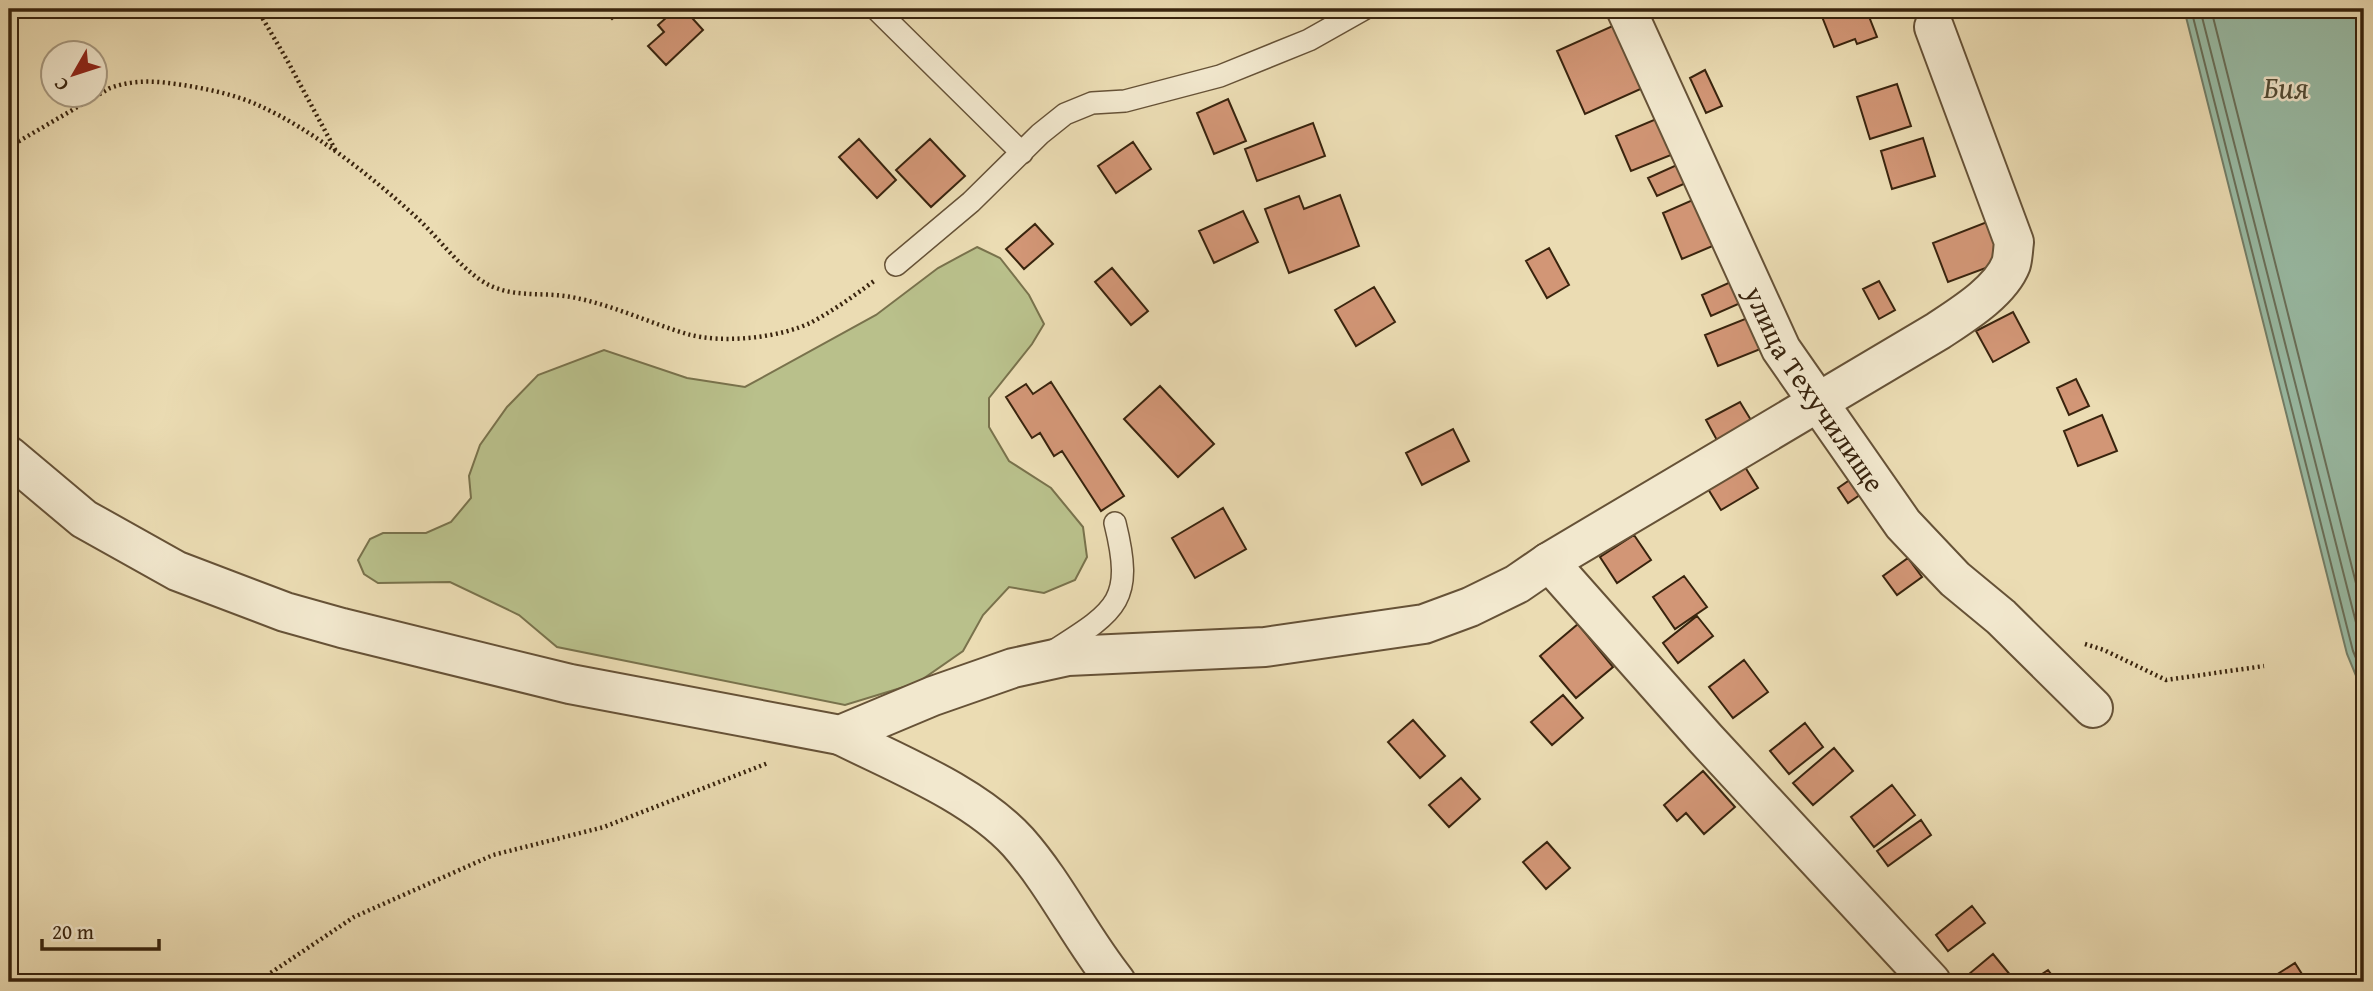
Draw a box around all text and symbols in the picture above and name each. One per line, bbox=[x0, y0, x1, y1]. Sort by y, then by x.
north arrow bbox=[38, 38, 108, 108]
water label: Бия bbox=[2263, 65, 2309, 109]
text: С bbox=[46, 72, 75, 98]
street label: улица Техучилище bbox=[1734, 278, 1896, 500]
scale bar bbox=[42, 907, 159, 951]
text: 20 m bbox=[52, 916, 94, 947]

